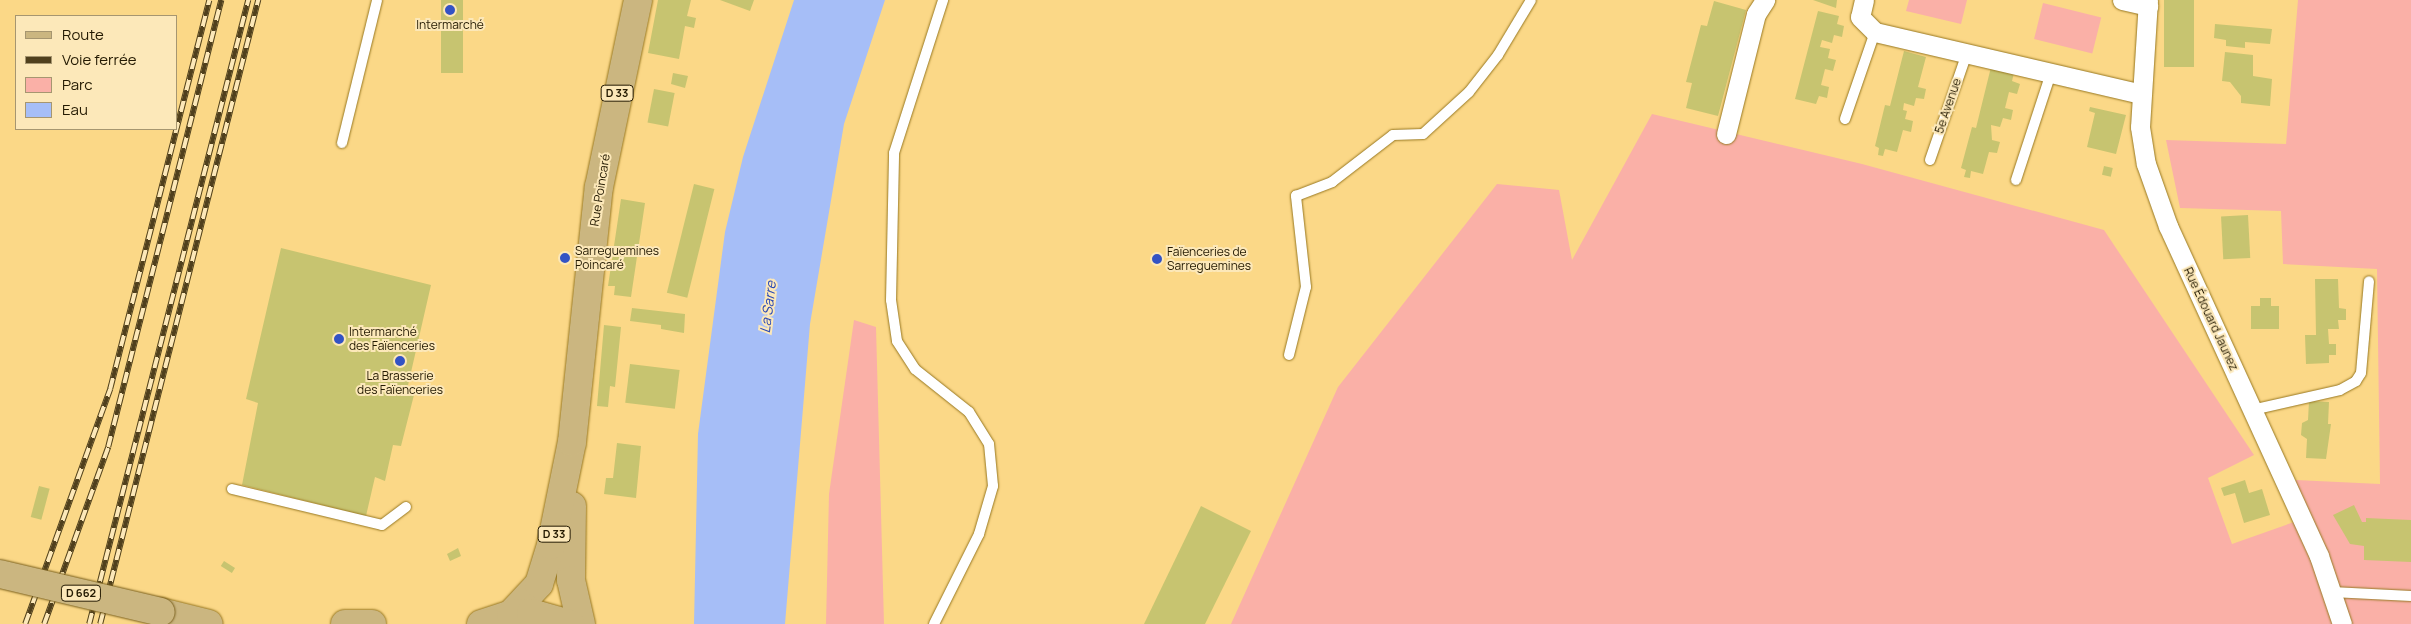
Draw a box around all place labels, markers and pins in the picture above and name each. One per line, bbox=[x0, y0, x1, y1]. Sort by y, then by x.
marker: Intermarché bbox=[444, 4, 456, 16]
place label: Intermarché bbox=[416, 18, 484, 32]
place label: Sarreguemines Poincaré bbox=[575, 244, 659, 272]
place label: Faïenceries de Sarreguemines bbox=[1167, 245, 1251, 273]
marker: Sarreguemines Poincaré bbox=[559, 252, 571, 264]
marker: Faïenceries de Sarreguemines bbox=[1151, 253, 1163, 265]
place label: Intermarché des Faïenceries bbox=[349, 325, 435, 353]
marker: Intermarché des Faïenceries bbox=[333, 333, 345, 345]
marker: La Brasserie des Faïenceries bbox=[394, 355, 406, 367]
place label: La Brasserie des Faïenceries bbox=[357, 369, 443, 397]

